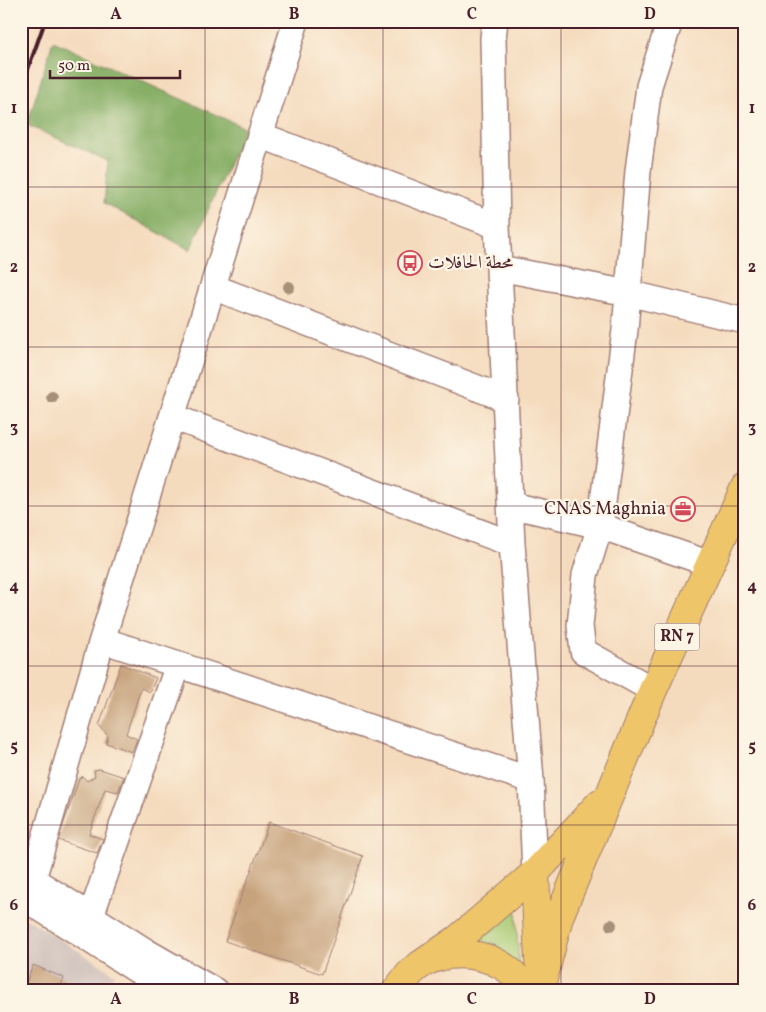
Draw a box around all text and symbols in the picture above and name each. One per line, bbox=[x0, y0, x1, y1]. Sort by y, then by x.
text: A bbox=[110, 4, 122, 26]
text: B bbox=[289, 4, 300, 26]
text: C bbox=[467, 4, 477, 26]
text: D bbox=[644, 4, 656, 26]
scale bar bbox=[50, 48, 180, 80]
text: 50 m bbox=[58, 56, 90, 77]
text: 1 bbox=[11, 98, 17, 120]
text: 1 bbox=[749, 98, 755, 120]
bus stop icon: محطة الحافلات bbox=[397, 250, 423, 276]
place label: محطة الحافلات bbox=[428, 251, 513, 276]
text: 2 bbox=[10, 257, 18, 279]
text: 2 bbox=[748, 257, 756, 279]
text: 3 bbox=[10, 417, 18, 439]
text: 3 bbox=[748, 417, 756, 439]
office icon: CNAS Maghnia bbox=[670, 496, 696, 522]
place label: CNAS Maghnia bbox=[544, 497, 666, 522]
text: 4 bbox=[9, 576, 19, 598]
text: 4 bbox=[747, 576, 757, 598]
road number: RN 7 bbox=[654, 624, 700, 650]
text: 5 bbox=[10, 736, 18, 758]
text: 5 bbox=[748, 736, 756, 758]
text: 6 bbox=[10, 895, 19, 917]
text: 6 bbox=[748, 895, 757, 917]
text: A bbox=[110, 989, 122, 1011]
text: B bbox=[289, 989, 300, 1011]
text: C bbox=[467, 989, 477, 1011]
text: D bbox=[644, 989, 656, 1011]

